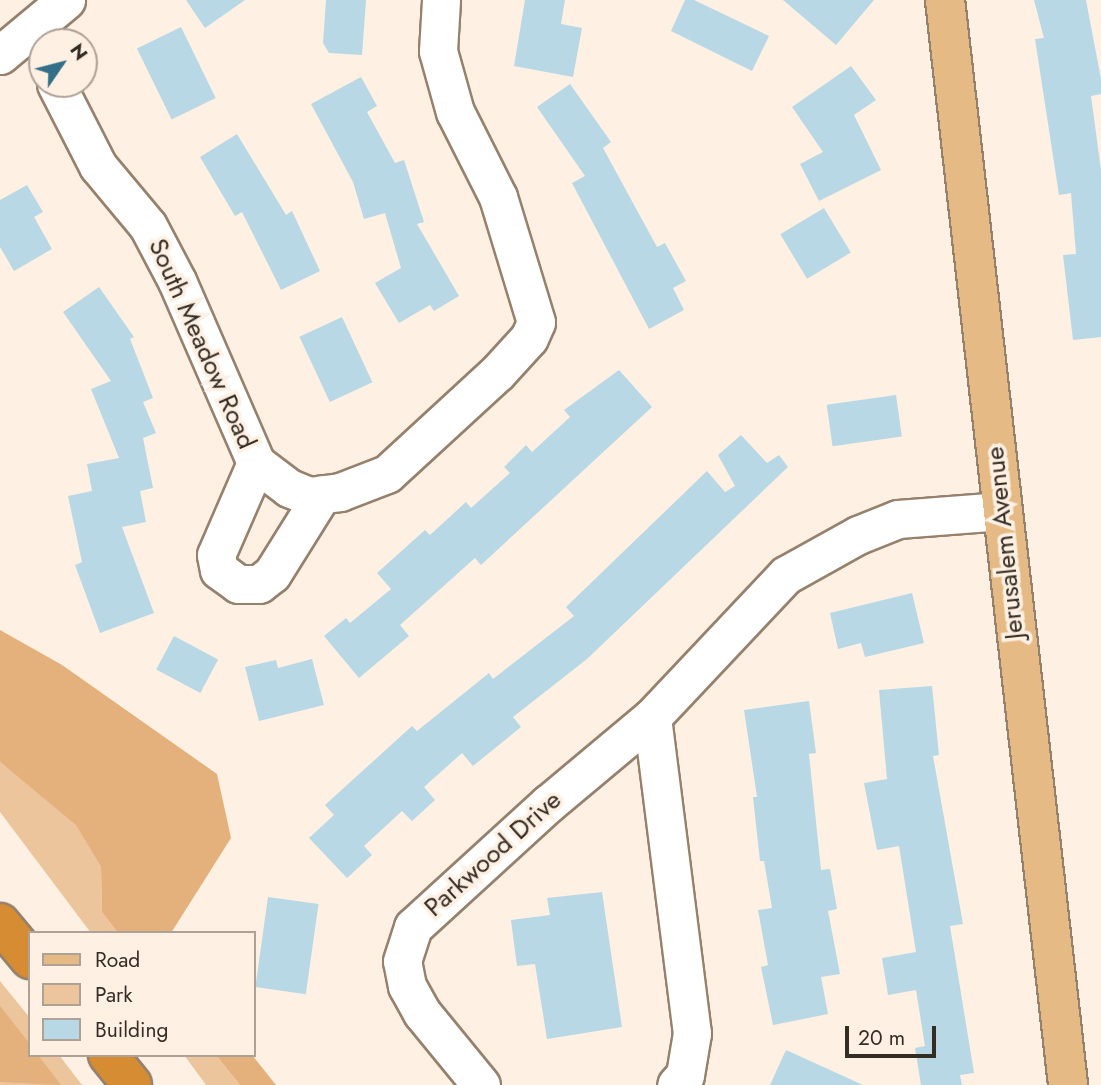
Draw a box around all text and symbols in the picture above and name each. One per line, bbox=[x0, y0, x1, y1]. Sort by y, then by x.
north arrow bbox=[28, 28, 98, 98]
text: N bbox=[64, 38, 94, 66]
street label: South Meadow Road bbox=[142, 234, 262, 454]
street label: Jerusalem Avenue bbox=[979, 445, 1031, 641]
street label: Parkwood Drive bbox=[418, 785, 568, 923]
legend bbox=[28, 931, 256, 1057]
text: Road bbox=[95, 945, 140, 975]
text: Park bbox=[95, 980, 132, 1010]
scale bar bbox=[849, 1012, 940, 1056]
text: Building bbox=[95, 1015, 168, 1045]
text: 20 m bbox=[858, 1023, 905, 1053]

